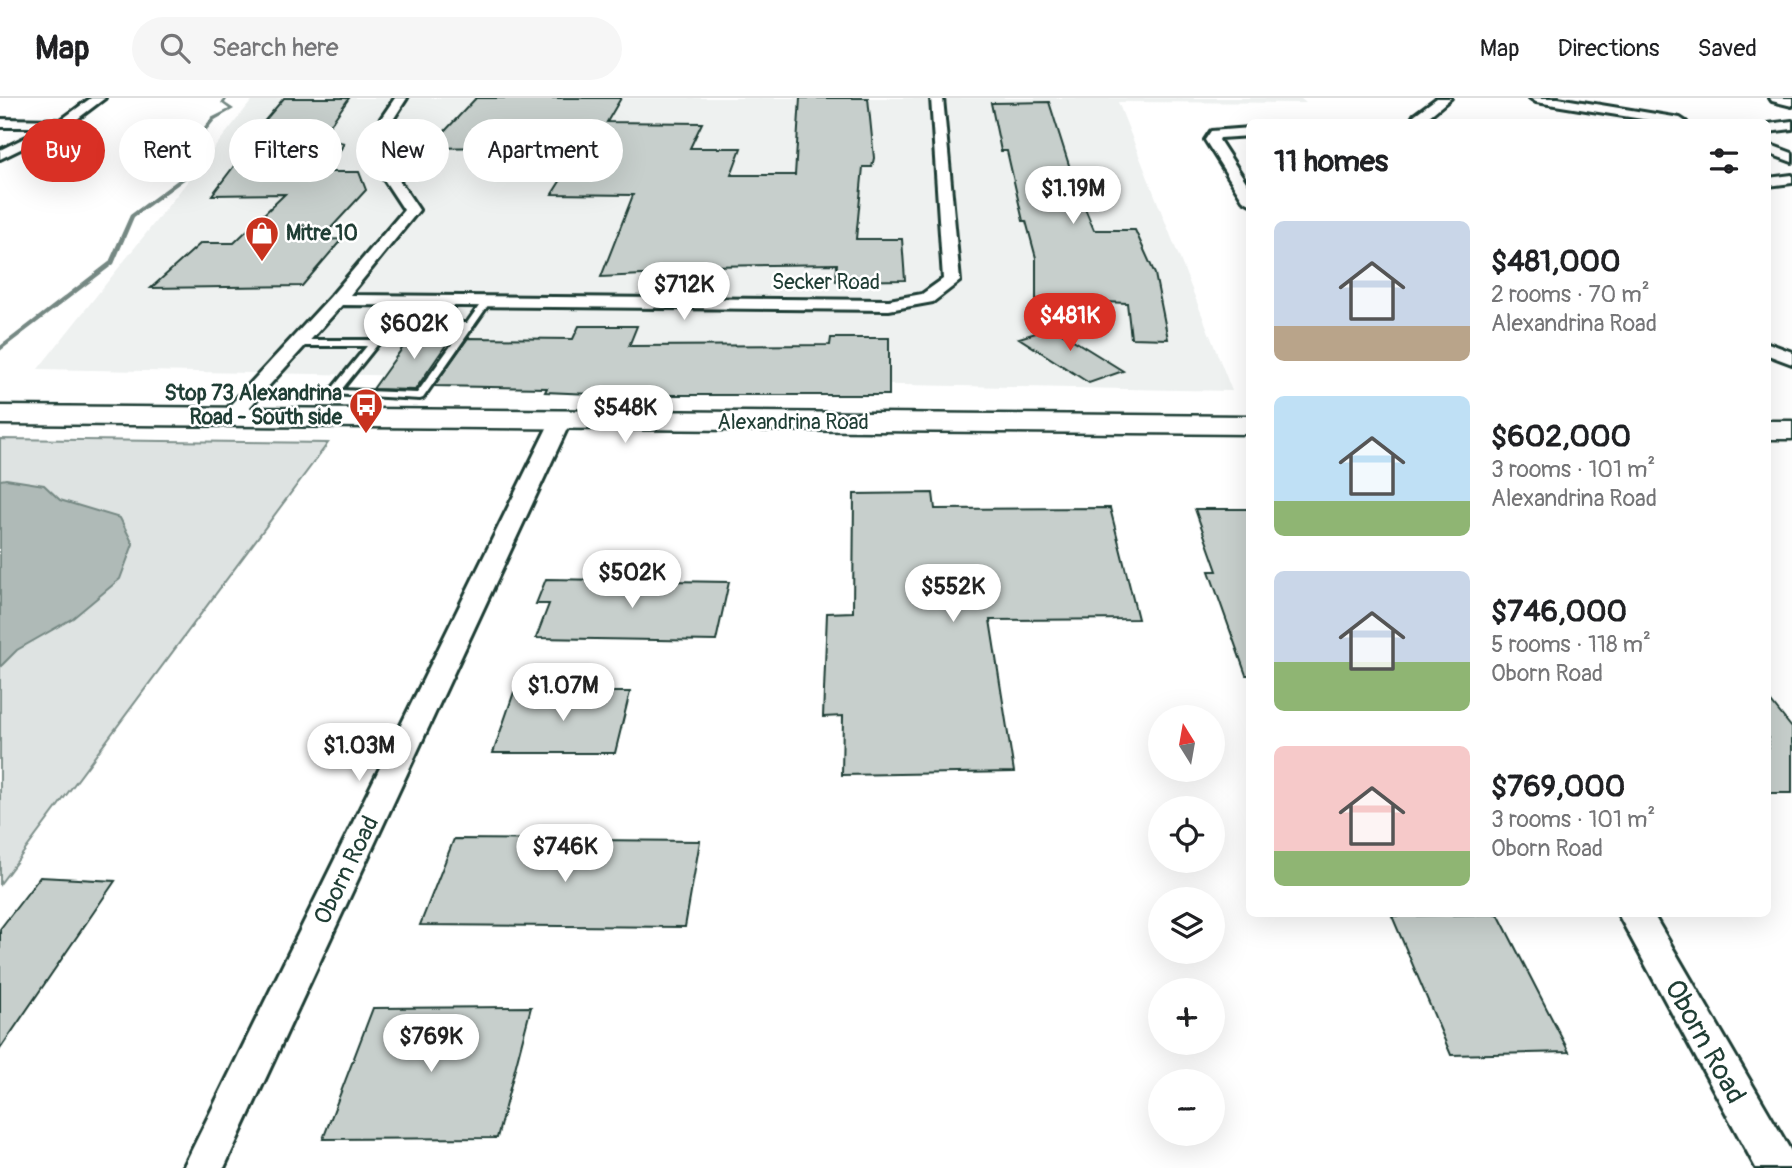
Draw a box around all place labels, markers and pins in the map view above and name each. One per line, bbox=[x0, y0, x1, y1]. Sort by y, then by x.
pin: $1.19M bbox=[1016, 166, 1130, 226]
shop icon: Mitre 10 bbox=[243, 214, 281, 263]
place label: Mitre 10 bbox=[286, 220, 358, 247]
pin: $712K bbox=[635, 262, 733, 322]
pin: $481K bbox=[1021, 294, 1119, 353]
pin: $602K bbox=[365, 302, 463, 361]
place label: Stop 73 Alexandrina Road - South side bbox=[164, 380, 343, 431]
bus stop icon: Stop 73 Alexandrina Road - South side bbox=[347, 386, 385, 435]
pin: $548K bbox=[576, 386, 674, 445]
pin: $502K bbox=[583, 550, 681, 610]
pin: $552K bbox=[904, 564, 1002, 624]
pin: $1.07M bbox=[506, 664, 620, 723]
pin: $1.03M bbox=[302, 724, 416, 783]
pin: $746K bbox=[516, 824, 614, 884]
pin: $769K bbox=[382, 1014, 480, 1074]

